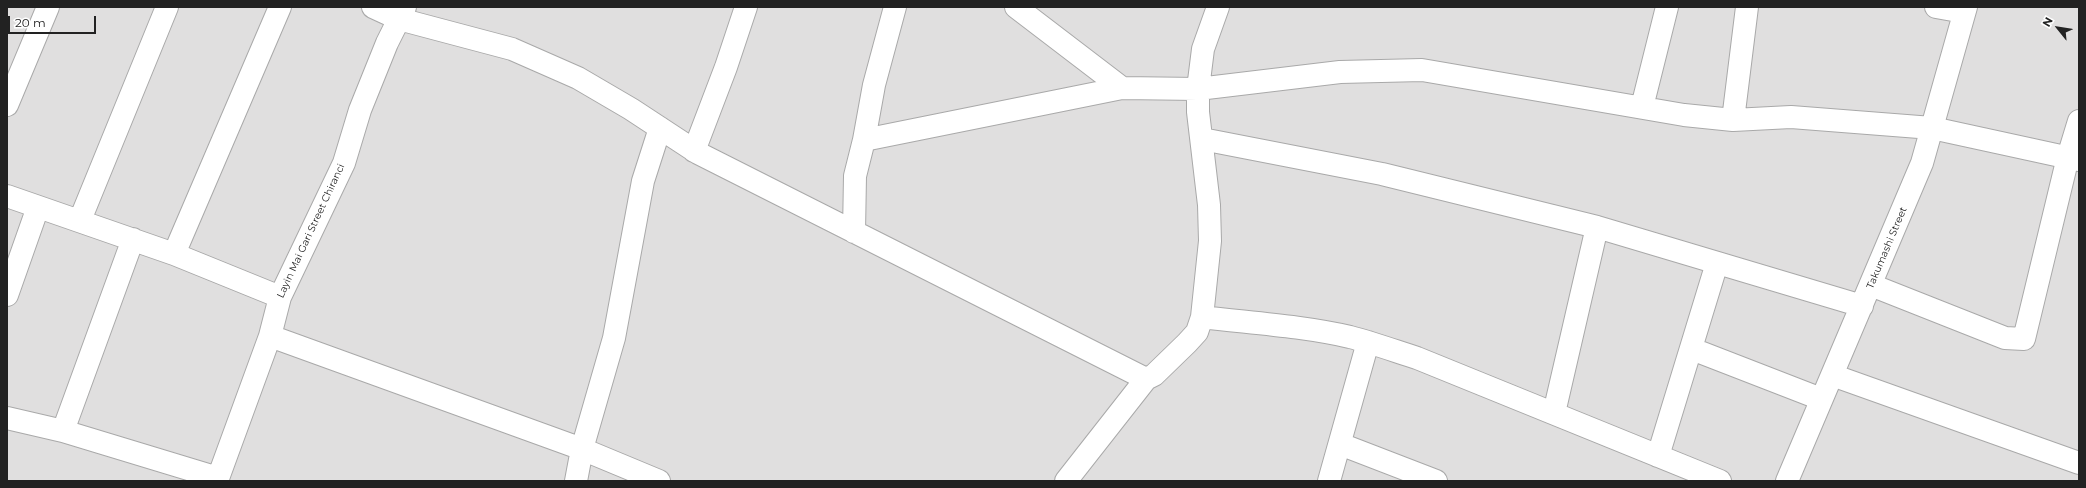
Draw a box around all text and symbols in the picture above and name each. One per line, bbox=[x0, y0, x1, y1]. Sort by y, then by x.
scale bar bbox=[10, 8, 98, 34]
north arrow bbox=[2038, 8, 2078, 48]
text: 20 m bbox=[15, 15, 46, 30]
text: N bbox=[2039, 15, 2056, 29]
street label: Layin Mai Gari Street Chiranci bbox=[275, 162, 347, 300]
street label: Takumashi Street bbox=[1864, 205, 1910, 291]

